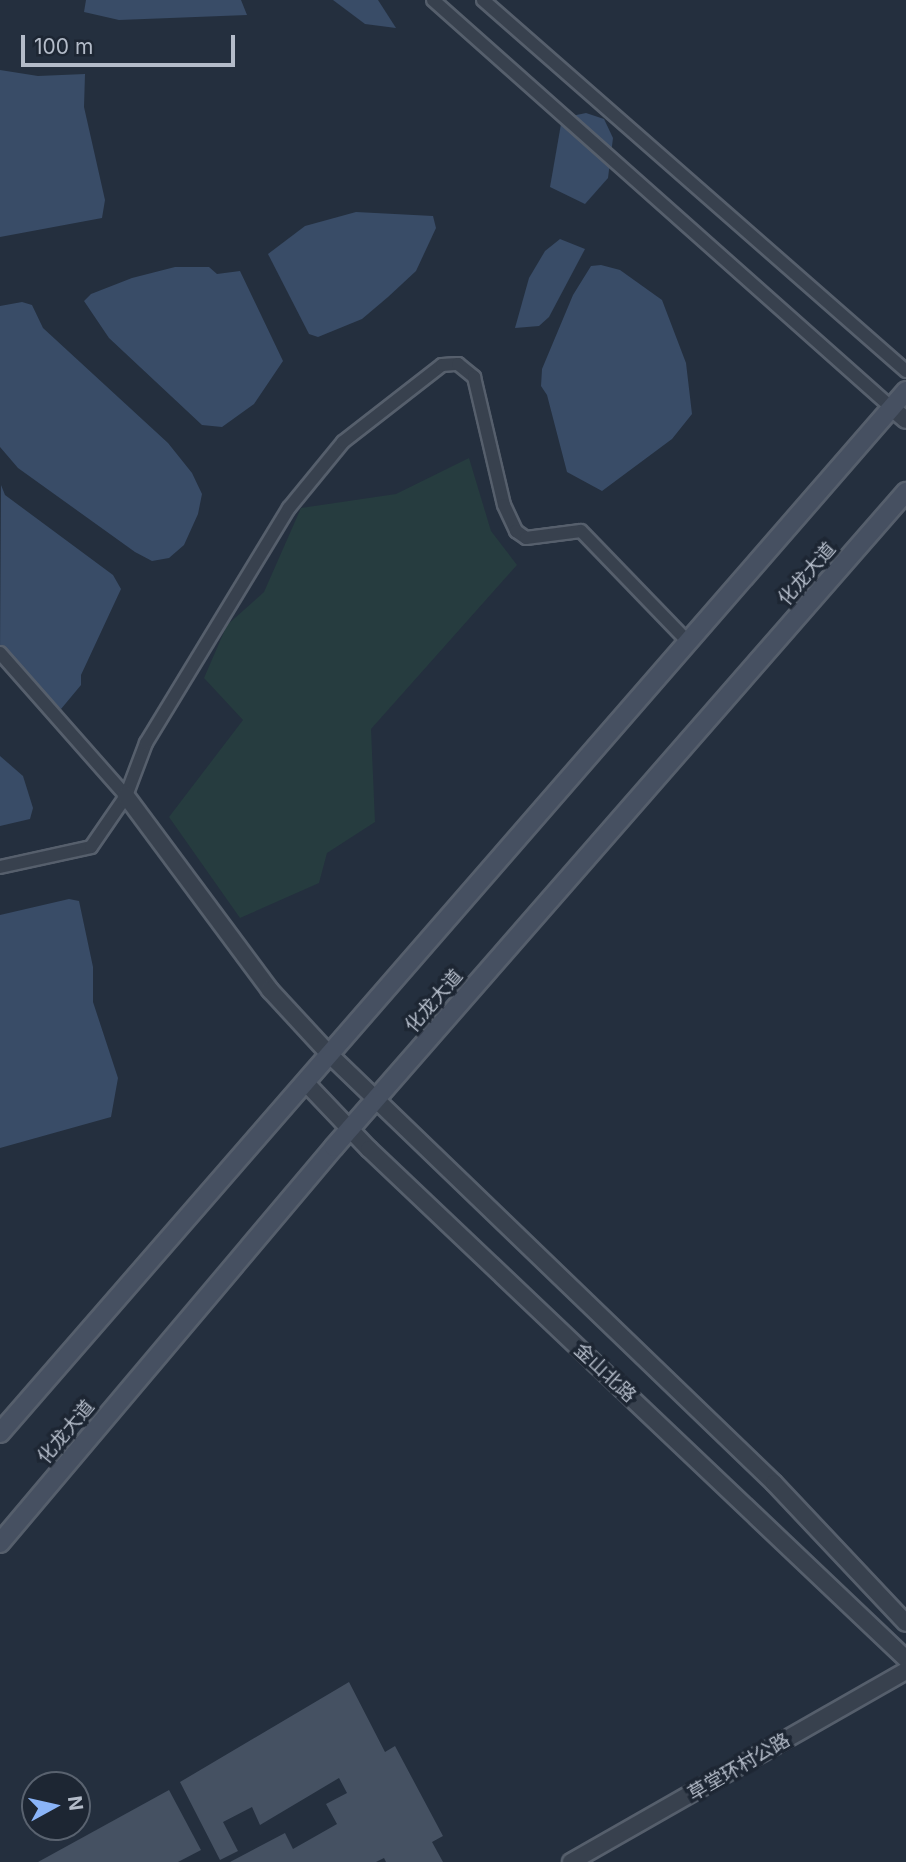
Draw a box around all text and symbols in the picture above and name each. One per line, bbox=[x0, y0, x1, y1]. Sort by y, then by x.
scale bar bbox=[24, 21, 238, 65]
text: 100 m bbox=[34, 34, 93, 59]
street label: 化龙大道 bbox=[773, 538, 841, 610]
street label: 化龙大道 bbox=[400, 965, 468, 1037]
street label: 金山北路 bbox=[569, 1339, 641, 1407]
street label: 化龙大道 bbox=[33, 1396, 99, 1468]
street label: 草堂环村公路 bbox=[684, 1729, 794, 1805]
north arrow bbox=[21, 1771, 91, 1841]
text: N bbox=[63, 1795, 88, 1812]

